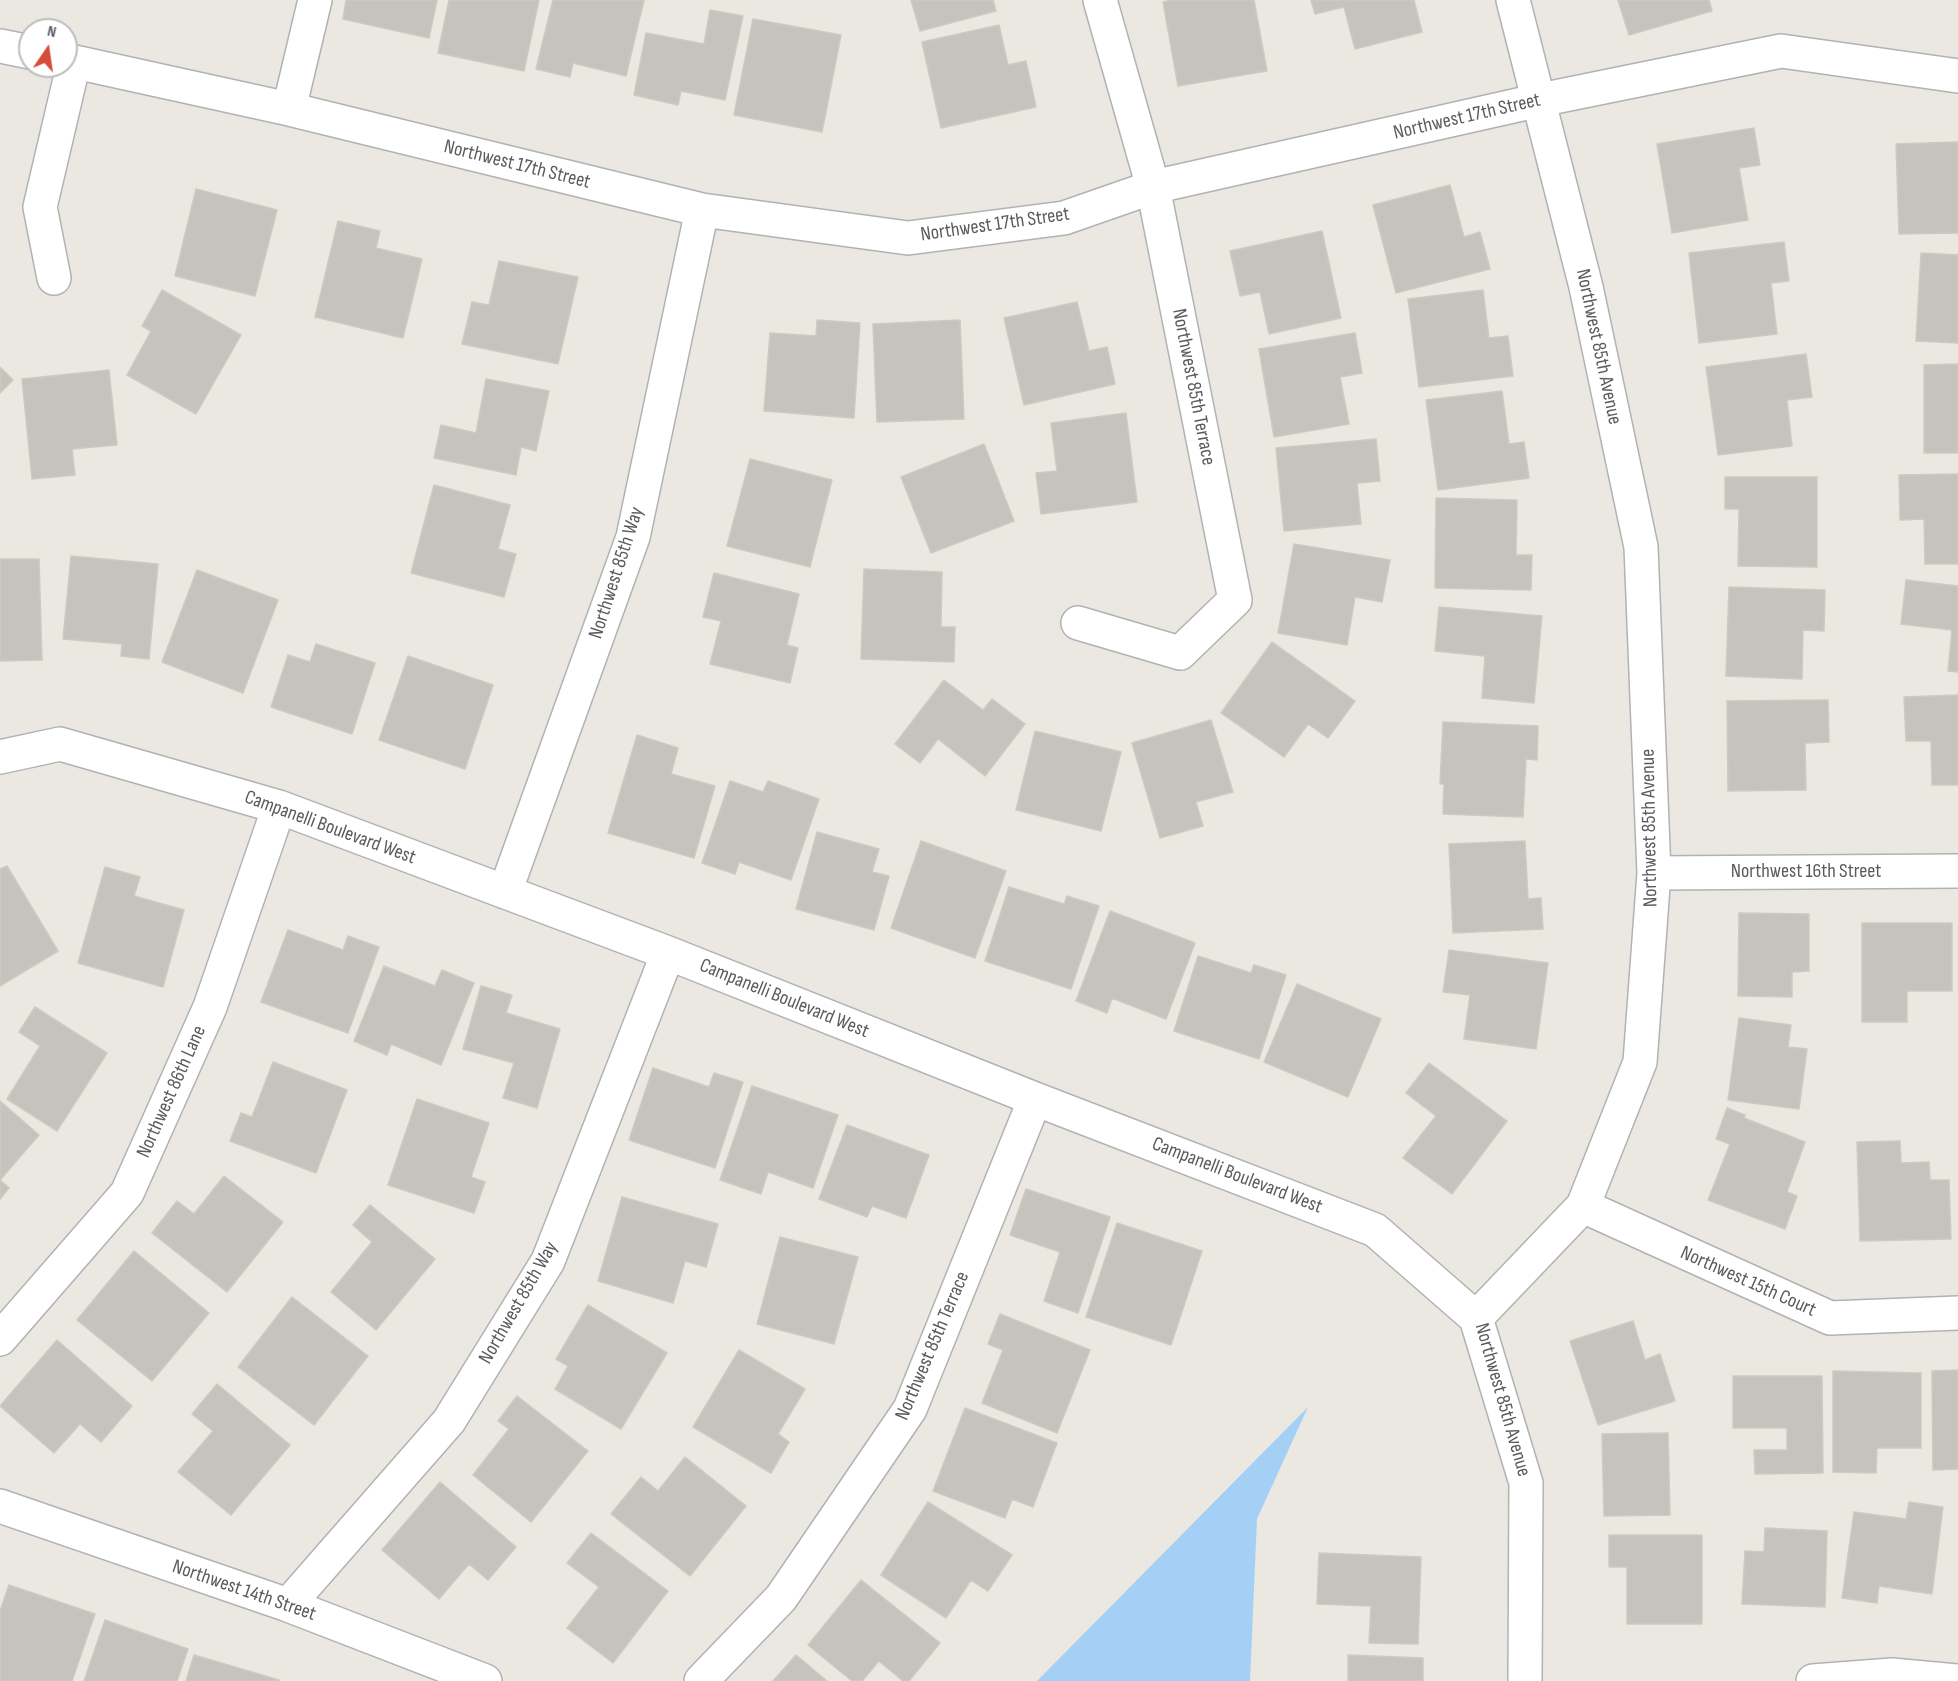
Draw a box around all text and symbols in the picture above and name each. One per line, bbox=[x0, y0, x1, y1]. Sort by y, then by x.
north arrow bbox=[18, 18, 78, 78]
text: N bbox=[45, 22, 58, 42]
street label: Northwest 17th Street bbox=[1391, 88, 1543, 146]
street label: Northwest 17th Street bbox=[441, 135, 593, 195]
street label: Northwest 17th Street bbox=[919, 203, 1071, 247]
street label: Northwest 85th Avenue bbox=[1570, 267, 1626, 427]
street label: Northwest 85th Terrace bbox=[1166, 307, 1220, 467]
street label: Northwest 85th Way bbox=[584, 504, 650, 642]
street label: Northwest 85th Avenue bbox=[1637, 749, 1663, 907]
street label: Campanelli Boulevard West bbox=[241, 786, 419, 870]
street label: Northwest 16th Street bbox=[1731, 860, 1881, 884]
street label: Campanelli Boulevard West bbox=[696, 954, 872, 1044]
street label: Northwest 86th Lane bbox=[132, 1022, 212, 1162]
street label: Campanelli Boulevard West bbox=[1148, 1132, 1326, 1220]
street label: Northwest 85th Way bbox=[474, 1238, 564, 1368]
street label: Northwest 15th Court bbox=[1676, 1241, 1820, 1323]
street label: Northwest 85th Terrace bbox=[891, 1268, 975, 1424]
street label: Northwest 85th Avenue bbox=[1469, 1321, 1535, 1479]
street label: Northwest 14th Street bbox=[169, 1555, 319, 1627]

